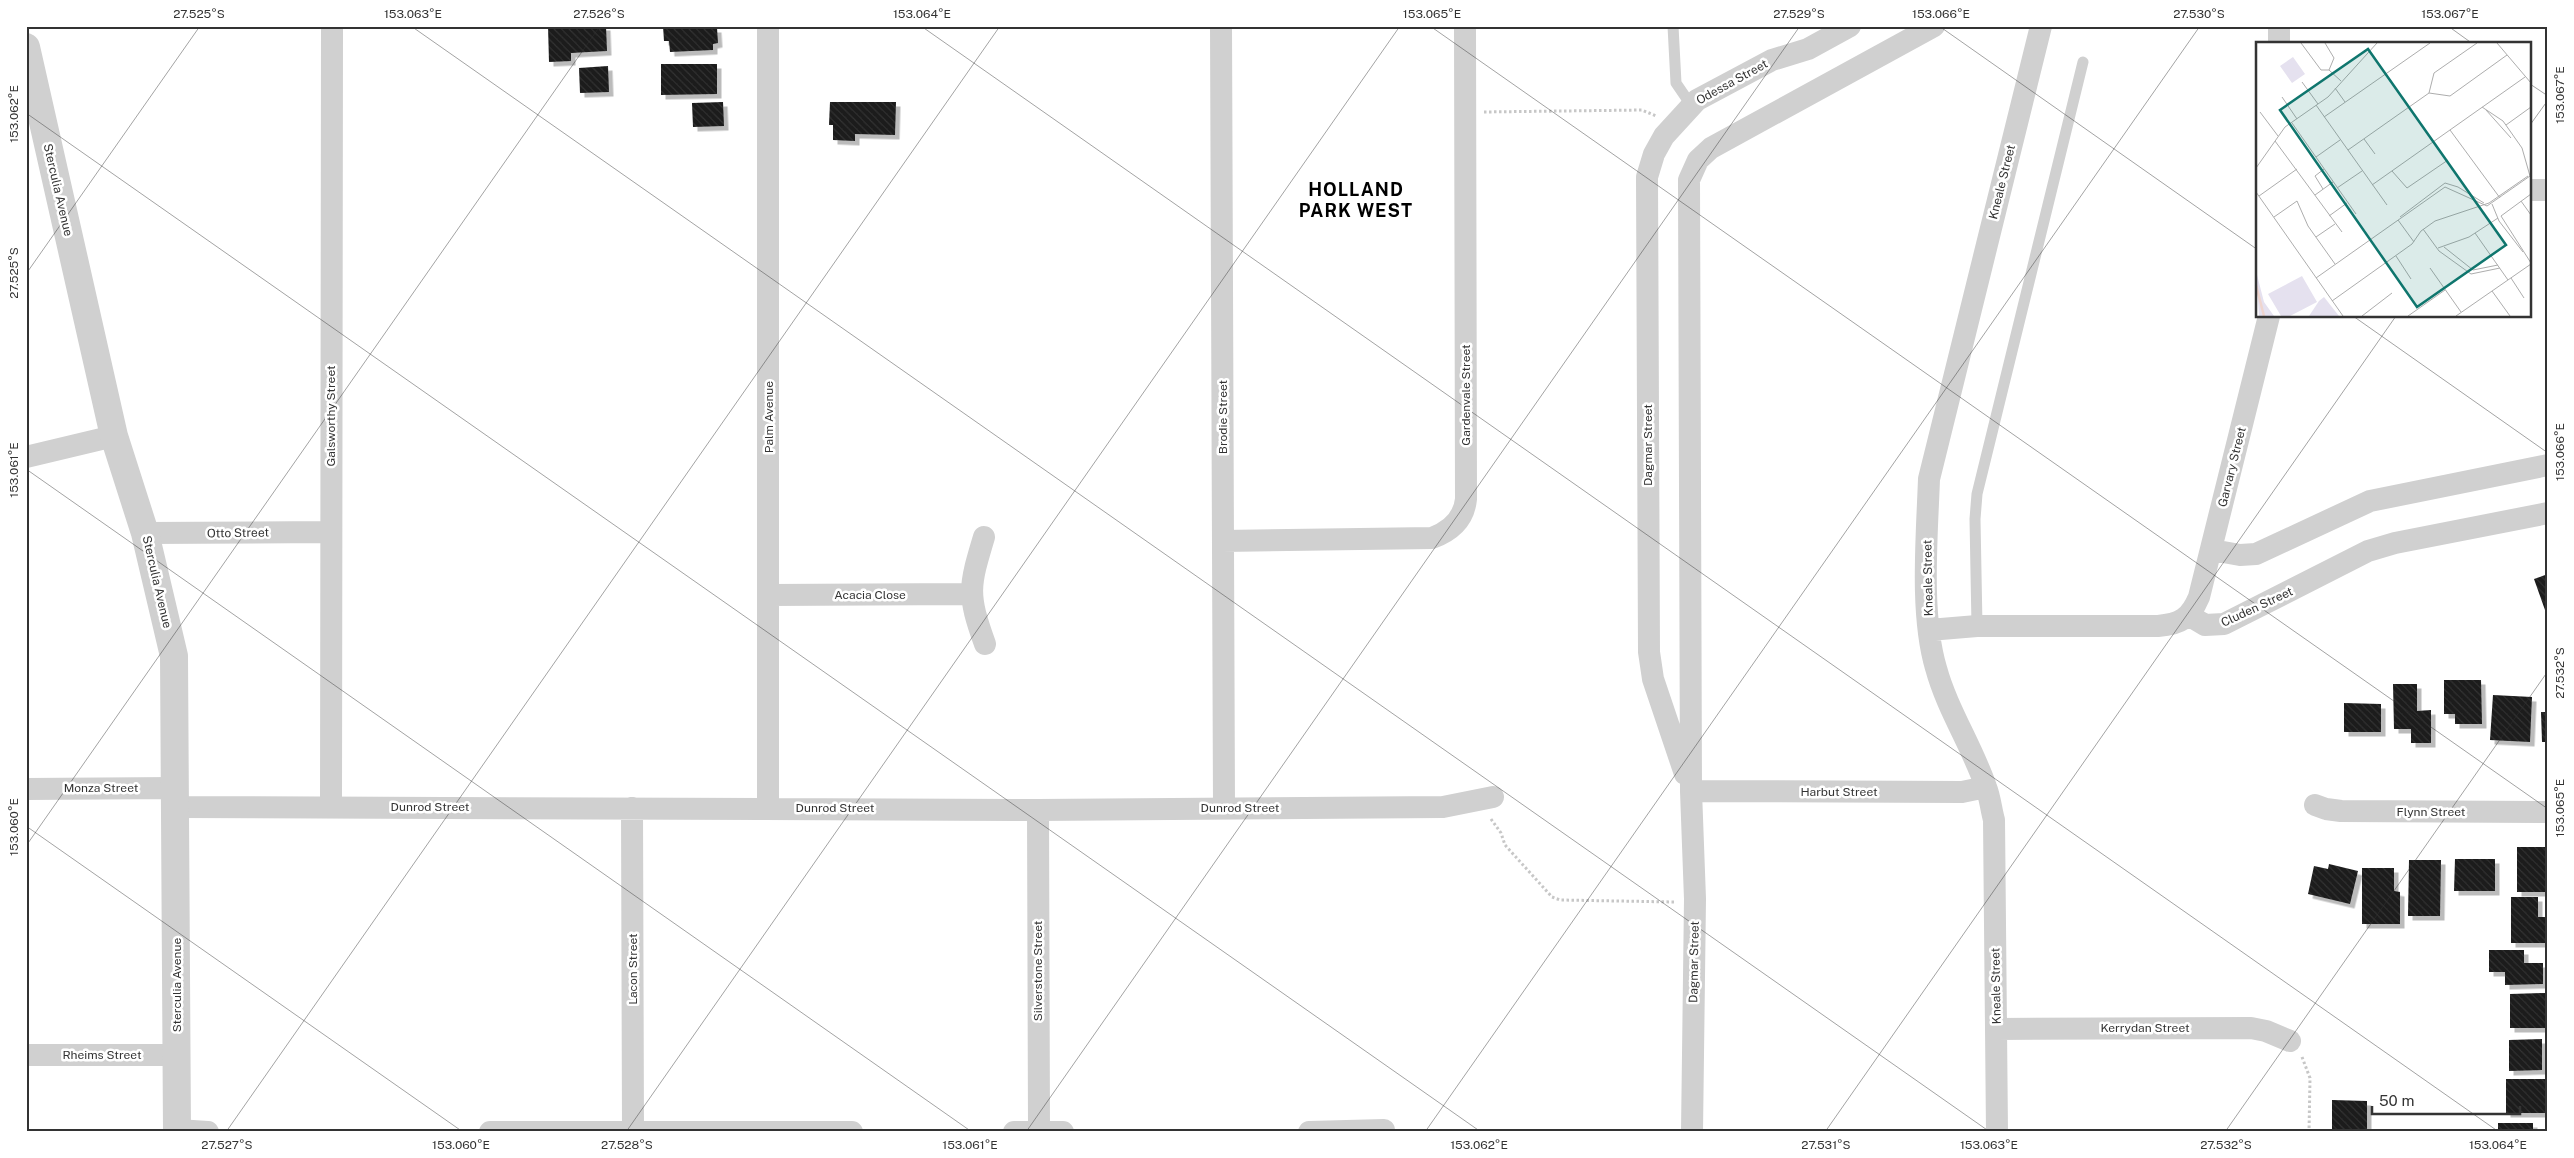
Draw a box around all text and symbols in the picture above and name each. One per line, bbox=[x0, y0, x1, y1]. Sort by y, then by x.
text: 27.525°S bbox=[173, 7, 225, 21]
text: 153.063°E bbox=[384, 7, 442, 21]
text: 27.526°S bbox=[573, 7, 625, 21]
text: 153.064°E bbox=[893, 7, 951, 21]
text: 153.065°E bbox=[1403, 7, 1461, 21]
text: 27.529°S bbox=[1773, 7, 1825, 21]
text: 153.066°E bbox=[1912, 7, 1970, 21]
text: 27.530°S bbox=[2173, 7, 2225, 21]
text: 153.067°E bbox=[2421, 7, 2479, 21]
inset map bbox=[2256, 42, 2532, 318]
street label: Odessa Street bbox=[1694, 56, 1770, 107]
text: 153.067°E bbox=[2553, 66, 2567, 124]
text: 153.062°E bbox=[7, 85, 21, 143]
street label: Sterculia Avenue bbox=[41, 142, 76, 238]
street label: Kneale Street bbox=[1986, 143, 2018, 221]
district label: HOLLAND PARK WEST bbox=[1299, 179, 1413, 221]
text: 27.525°S bbox=[7, 247, 21, 299]
street label: Gardenvale Street bbox=[1459, 344, 1473, 446]
street label: Galsworthy Street bbox=[324, 365, 338, 467]
street label: Brodie Street bbox=[1216, 380, 1230, 454]
street label: Palm Avenue bbox=[762, 381, 776, 453]
street label: Dagmar Street bbox=[1641, 404, 1655, 486]
text: 153.066°E bbox=[2553, 423, 2567, 481]
street label: Garvary Street bbox=[2215, 425, 2249, 508]
text: 153.061°E bbox=[7, 442, 21, 498]
street label: Otto Street bbox=[207, 525, 269, 541]
street label: Sterculia Avenue bbox=[140, 534, 175, 630]
street label: Kneale Street bbox=[1920, 539, 1936, 616]
street label: Cluden Street bbox=[2219, 584, 2295, 630]
street label: Acacia Close bbox=[834, 588, 906, 602]
text: 27.532°S bbox=[2553, 647, 2567, 699]
text: 153.065°E bbox=[2553, 779, 2567, 837]
street label: Monza Street bbox=[64, 781, 139, 795]
street label: Harbut Street bbox=[1800, 785, 1878, 799]
text: 153.060°E bbox=[7, 798, 21, 856]
street label: Dunrod Street bbox=[391, 800, 470, 814]
street label: Dunrod Street bbox=[796, 801, 875, 815]
street label: Dunrod Street bbox=[1201, 801, 1280, 815]
street label: Flynn Street bbox=[2397, 805, 2466, 819]
street label: Silverstone Street bbox=[1031, 920, 1045, 1021]
street label: Dagmar Street bbox=[1686, 921, 1702, 1003]
street label: Lacon Street bbox=[626, 933, 640, 1005]
street label: Sterculia Avenue bbox=[170, 938, 184, 1032]
street label: Kneale Street bbox=[1988, 947, 2004, 1024]
street label: Kerrydan Street bbox=[2100, 1021, 2190, 1035]
street label: Rheims Street bbox=[62, 1048, 142, 1062]
scale bar bbox=[2372, 1083, 2519, 1115]
text: 50 m bbox=[2379, 1092, 2414, 1109]
text: 27.527°S bbox=[201, 1138, 253, 1152]
text: 153.060°E bbox=[432, 1138, 490, 1152]
text: 27.528°S bbox=[601, 1138, 653, 1152]
text: 153.061°E bbox=[942, 1138, 998, 1152]
text: 153.062°E bbox=[1450, 1138, 1508, 1152]
text: 27.531°S bbox=[1801, 1138, 1851, 1152]
text: 153.063°E bbox=[1960, 1138, 2018, 1152]
text: 27.532°S bbox=[2200, 1138, 2252, 1152]
text: 153.064°E bbox=[2469, 1138, 2527, 1152]

